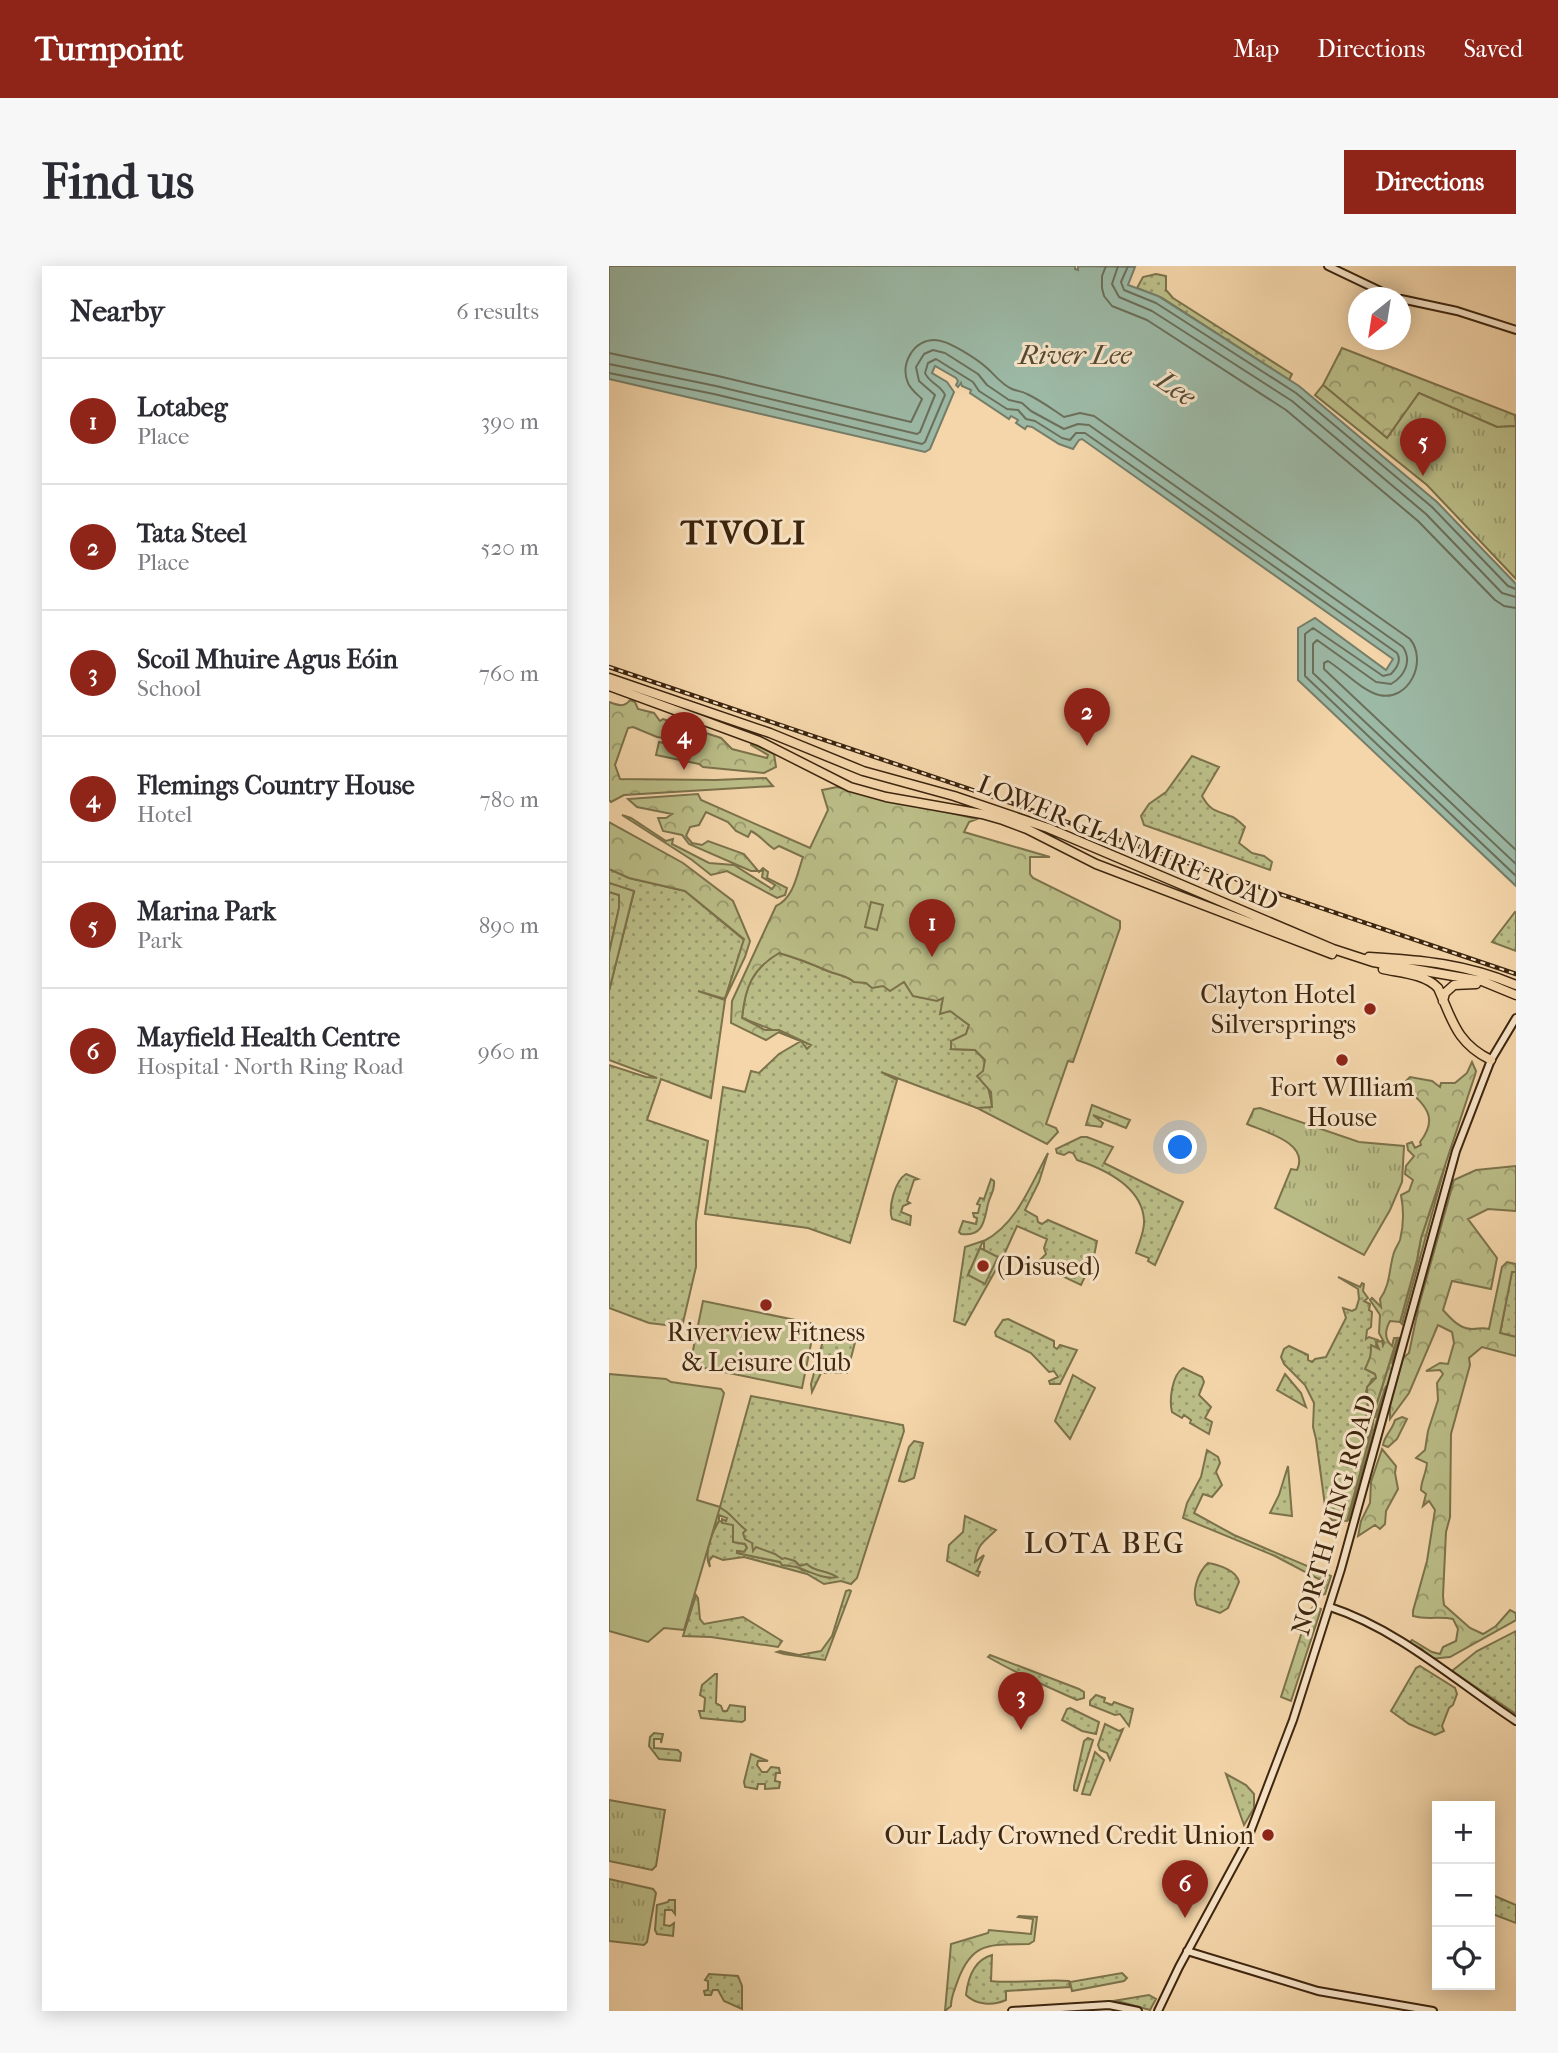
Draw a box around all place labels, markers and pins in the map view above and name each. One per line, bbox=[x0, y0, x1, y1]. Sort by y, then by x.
pin: 5 bbox=[1400, 418, 1446, 476]
pin: 2 bbox=[1064, 688, 1110, 746]
pin: 4 bbox=[661, 712, 707, 770]
pin: 1 bbox=[909, 899, 955, 957]
place label: Clayton Hotel Silversprings bbox=[1200, 979, 1356, 1040]
marker: Clayton Hotel Silversprings bbox=[1362, 1001, 1378, 1017]
marker: Fort WIlliam House bbox=[1334, 1052, 1350, 1068]
place label: Fort WIlliam House bbox=[1270, 1072, 1415, 1133]
place label: (Disused) bbox=[997, 1251, 1100, 1282]
marker: (Disused) bbox=[975, 1258, 991, 1274]
marker: Riverview Fitness & Leisure Club bbox=[758, 1297, 774, 1313]
place label: Riverview Fitness & Leisure Club bbox=[667, 1317, 865, 1378]
pin: 3 bbox=[998, 1672, 1044, 1730]
place label: Our Lady Crowned Credit Union bbox=[885, 1820, 1254, 1851]
marker: Our Lady Crowned Credit Union bbox=[1260, 1827, 1276, 1843]
pin: 6 bbox=[1162, 1860, 1208, 1918]

